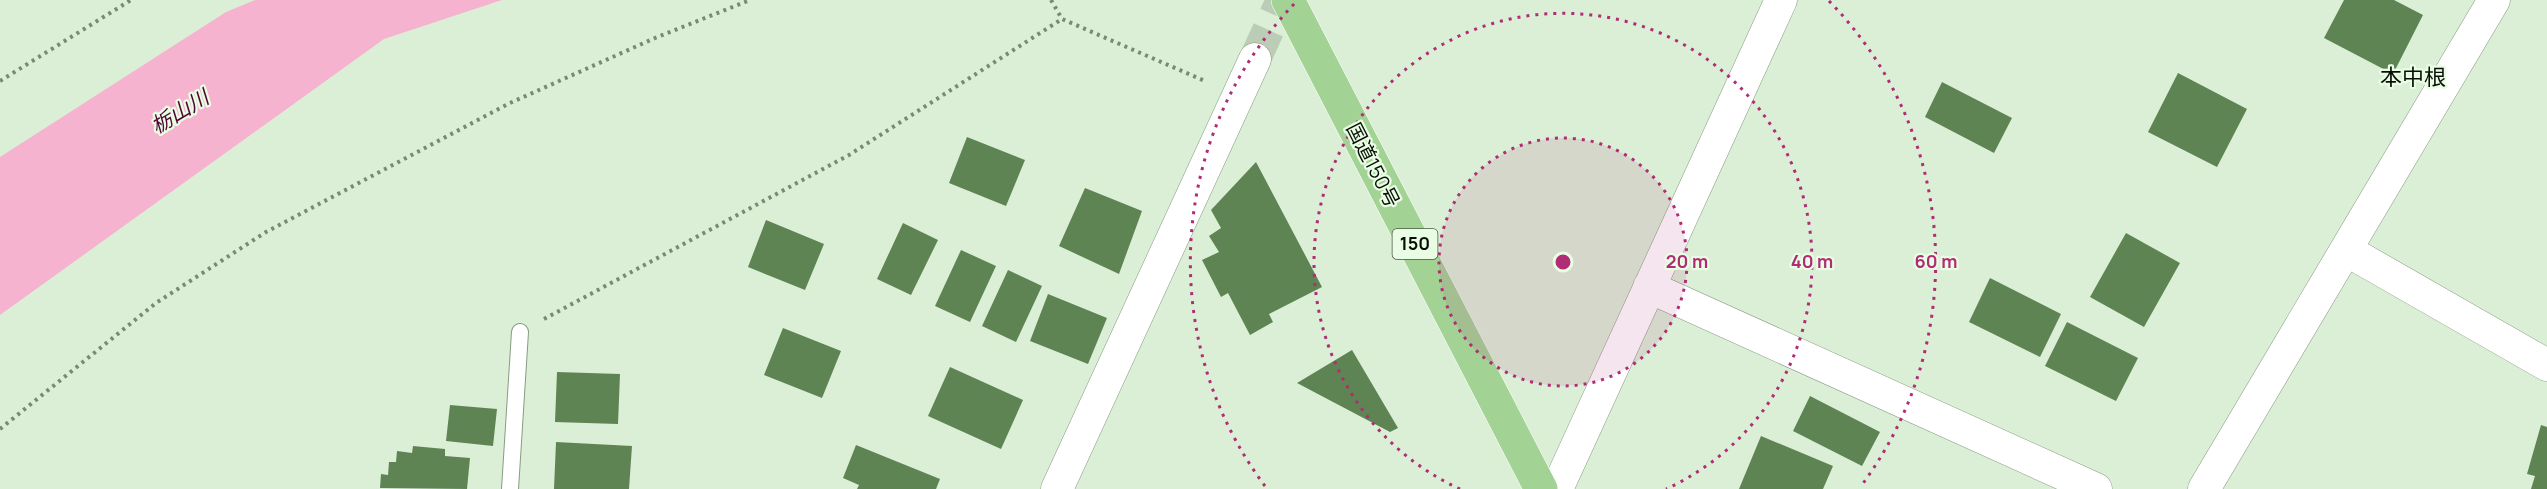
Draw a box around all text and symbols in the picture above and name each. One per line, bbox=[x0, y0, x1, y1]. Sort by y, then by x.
district label: 本中根 bbox=[2380, 62, 2446, 92]
water label: 栃山川 bbox=[145, 82, 215, 139]
street label: 国道150号 bbox=[1341, 118, 1406, 212]
road number: 150 bbox=[1392, 229, 1438, 259]
text: 20 m bbox=[1666, 249, 1708, 273]
text: 40 m bbox=[1791, 249, 1833, 273]
text: 60 m bbox=[1915, 249, 1957, 273]
centre of rings bbox=[1553, 252, 1573, 272]

